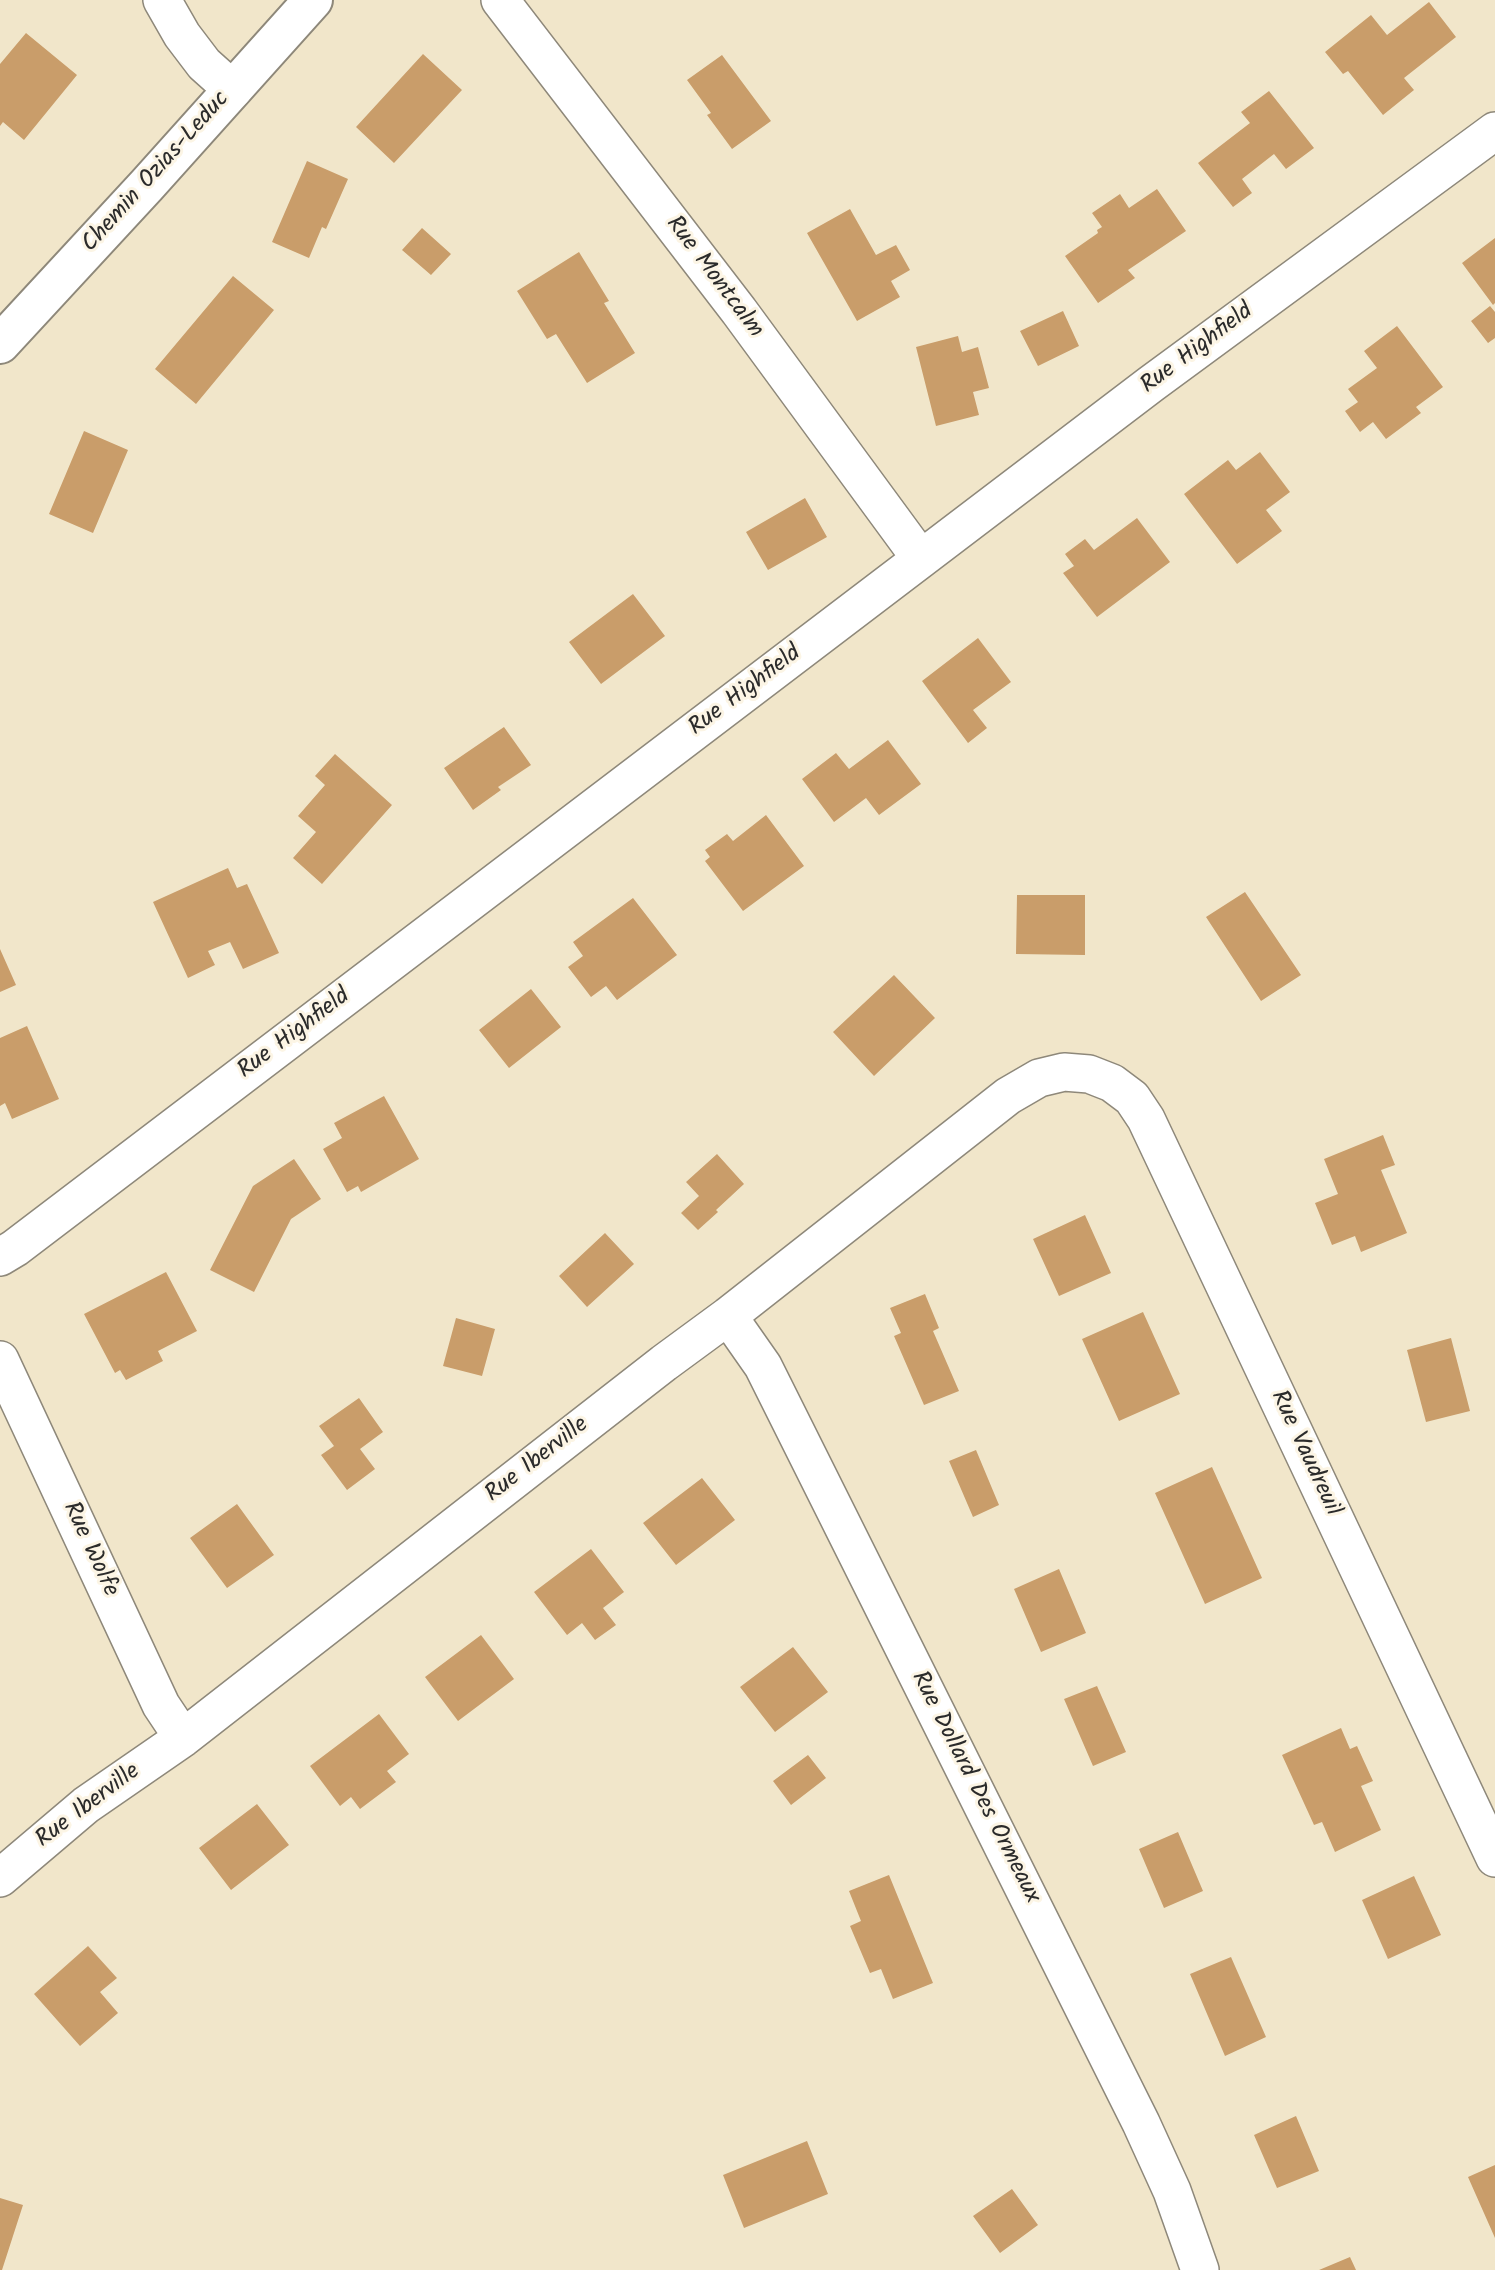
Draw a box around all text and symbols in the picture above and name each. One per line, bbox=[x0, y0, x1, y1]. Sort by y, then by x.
street label: Chemin Ozias-Leduc bbox=[77, 87, 237, 259]
street label: Rue Montcalm bbox=[658, 212, 768, 344]
street label: Rue Highfield bbox=[1136, 298, 1260, 402]
street label: Rue Highfield bbox=[684, 640, 808, 744]
street label: Rue Highfield bbox=[233, 983, 357, 1087]
street label: Rue Vaudreuil bbox=[1262, 1387, 1346, 1521]
street label: Rue Iberville bbox=[481, 1412, 595, 1510]
street label: Rue Wolfe bbox=[55, 1498, 123, 1602]
street label: Rue Dollard Des Ormeaux bbox=[903, 1667, 1045, 1909]
street label: Rue Iberville bbox=[31, 1758, 147, 1856]

